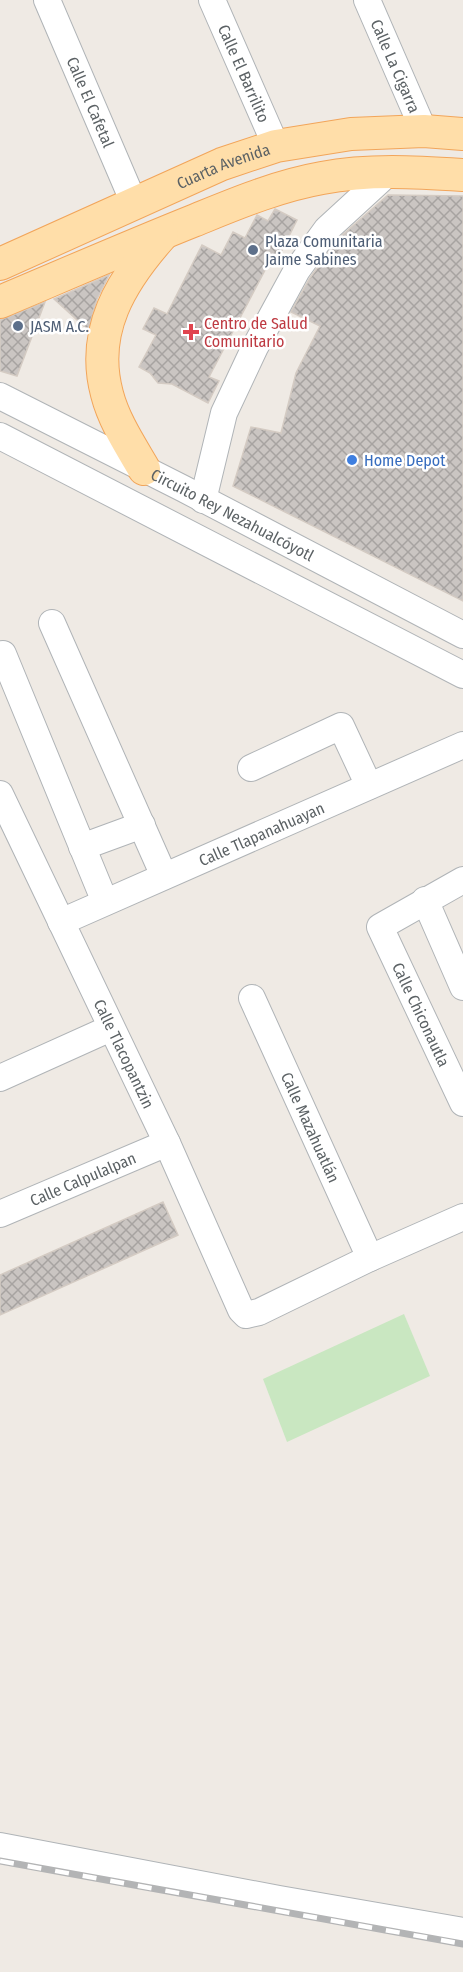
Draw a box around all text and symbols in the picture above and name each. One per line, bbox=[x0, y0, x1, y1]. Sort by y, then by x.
street label: Calle La Cigarra bbox=[367, 17, 424, 116]
street label: Calle El Barrilito bbox=[214, 22, 273, 125]
street label: Calle El Cafetal bbox=[62, 54, 118, 150]
street label: Cuarta Avenida bbox=[174, 140, 273, 193]
place label: Plaza Comunitaria Jaime Sabines bbox=[265, 232, 383, 269]
marker: Plaza Comunitaria Jaime Sabines bbox=[246, 243, 260, 257]
place label: Centro de Salud Comunitario bbox=[204, 314, 308, 351]
place label: JASM A.C. bbox=[30, 317, 89, 336]
marker: JASM A.C. bbox=[11, 319, 25, 333]
marker: Centro de Salud Comunitario bbox=[182, 323, 200, 341]
place label: Home Depot bbox=[364, 451, 446, 470]
marker: Home Depot bbox=[345, 453, 359, 467]
street label: Circuito Rey Nezahualcóyotl bbox=[148, 465, 317, 565]
street label: Calle Tlapanahuayan bbox=[196, 798, 327, 870]
street label: Calle Chiconautla bbox=[388, 960, 453, 1070]
street label: Calle Tlacopantzin bbox=[90, 996, 158, 1112]
street label: Calle Mazahuatlán bbox=[277, 1069, 343, 1186]
street label: Calle Calpulalpan bbox=[27, 1148, 139, 1210]

